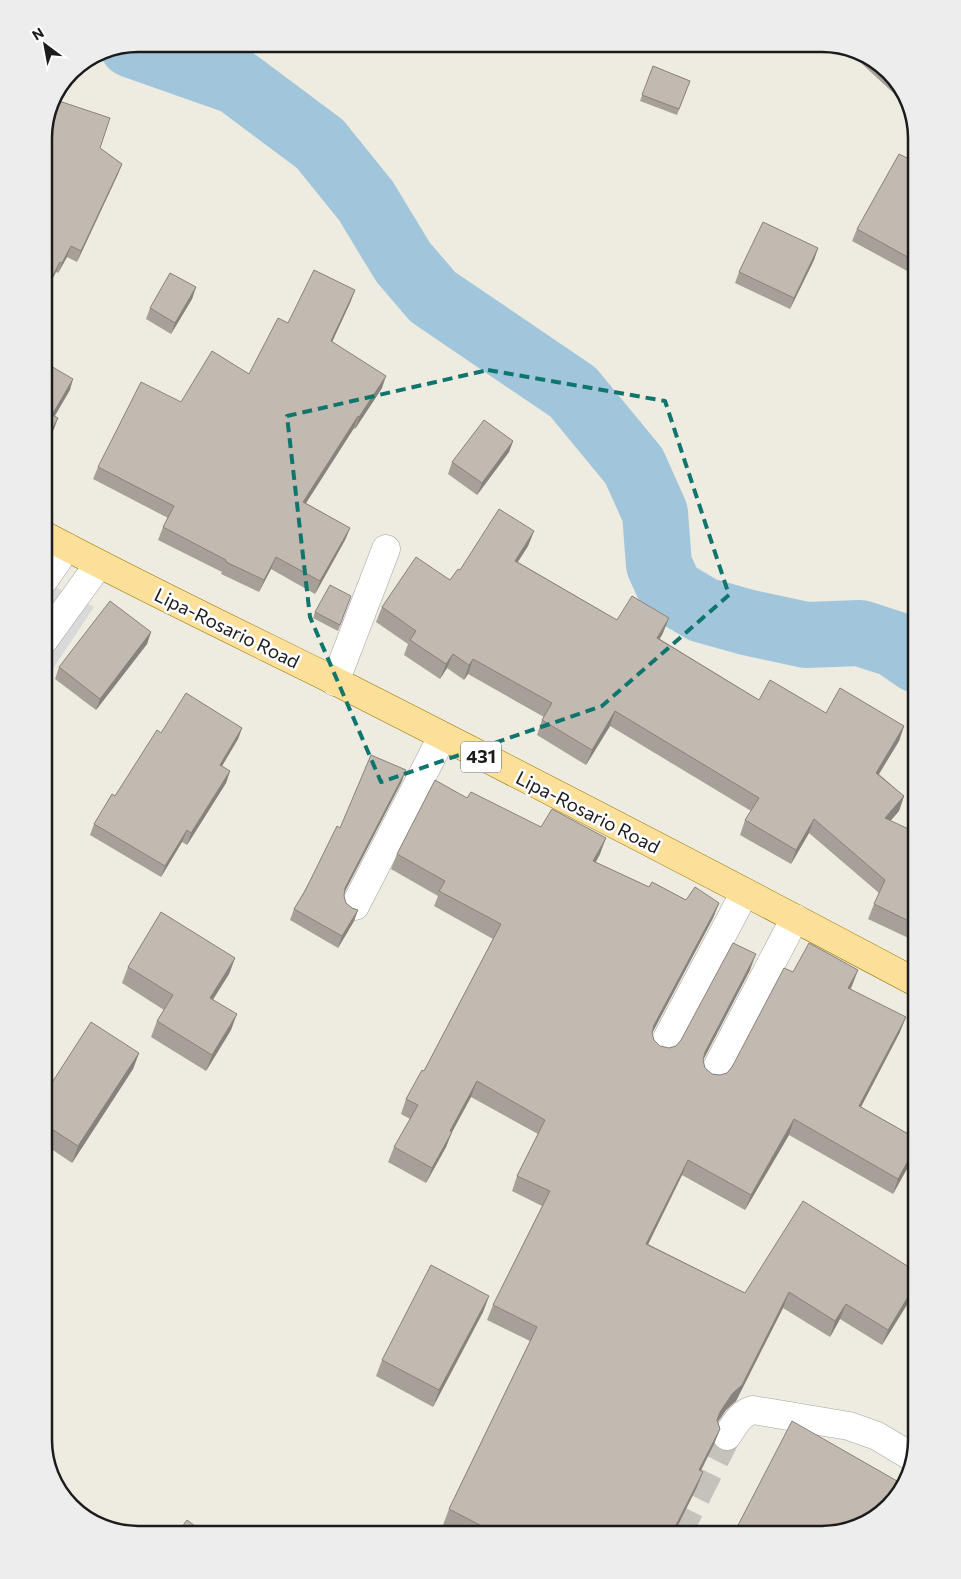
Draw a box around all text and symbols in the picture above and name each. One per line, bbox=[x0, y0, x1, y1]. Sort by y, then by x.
north arrow bbox=[20, 20, 70, 70]
text: N bbox=[29, 24, 47, 44]
street label: Lipa-Rosario Road bbox=[151, 582, 304, 673]
road number: 431 bbox=[461, 742, 501, 772]
street label: Lipa-Rosario Road bbox=[512, 765, 664, 858]

